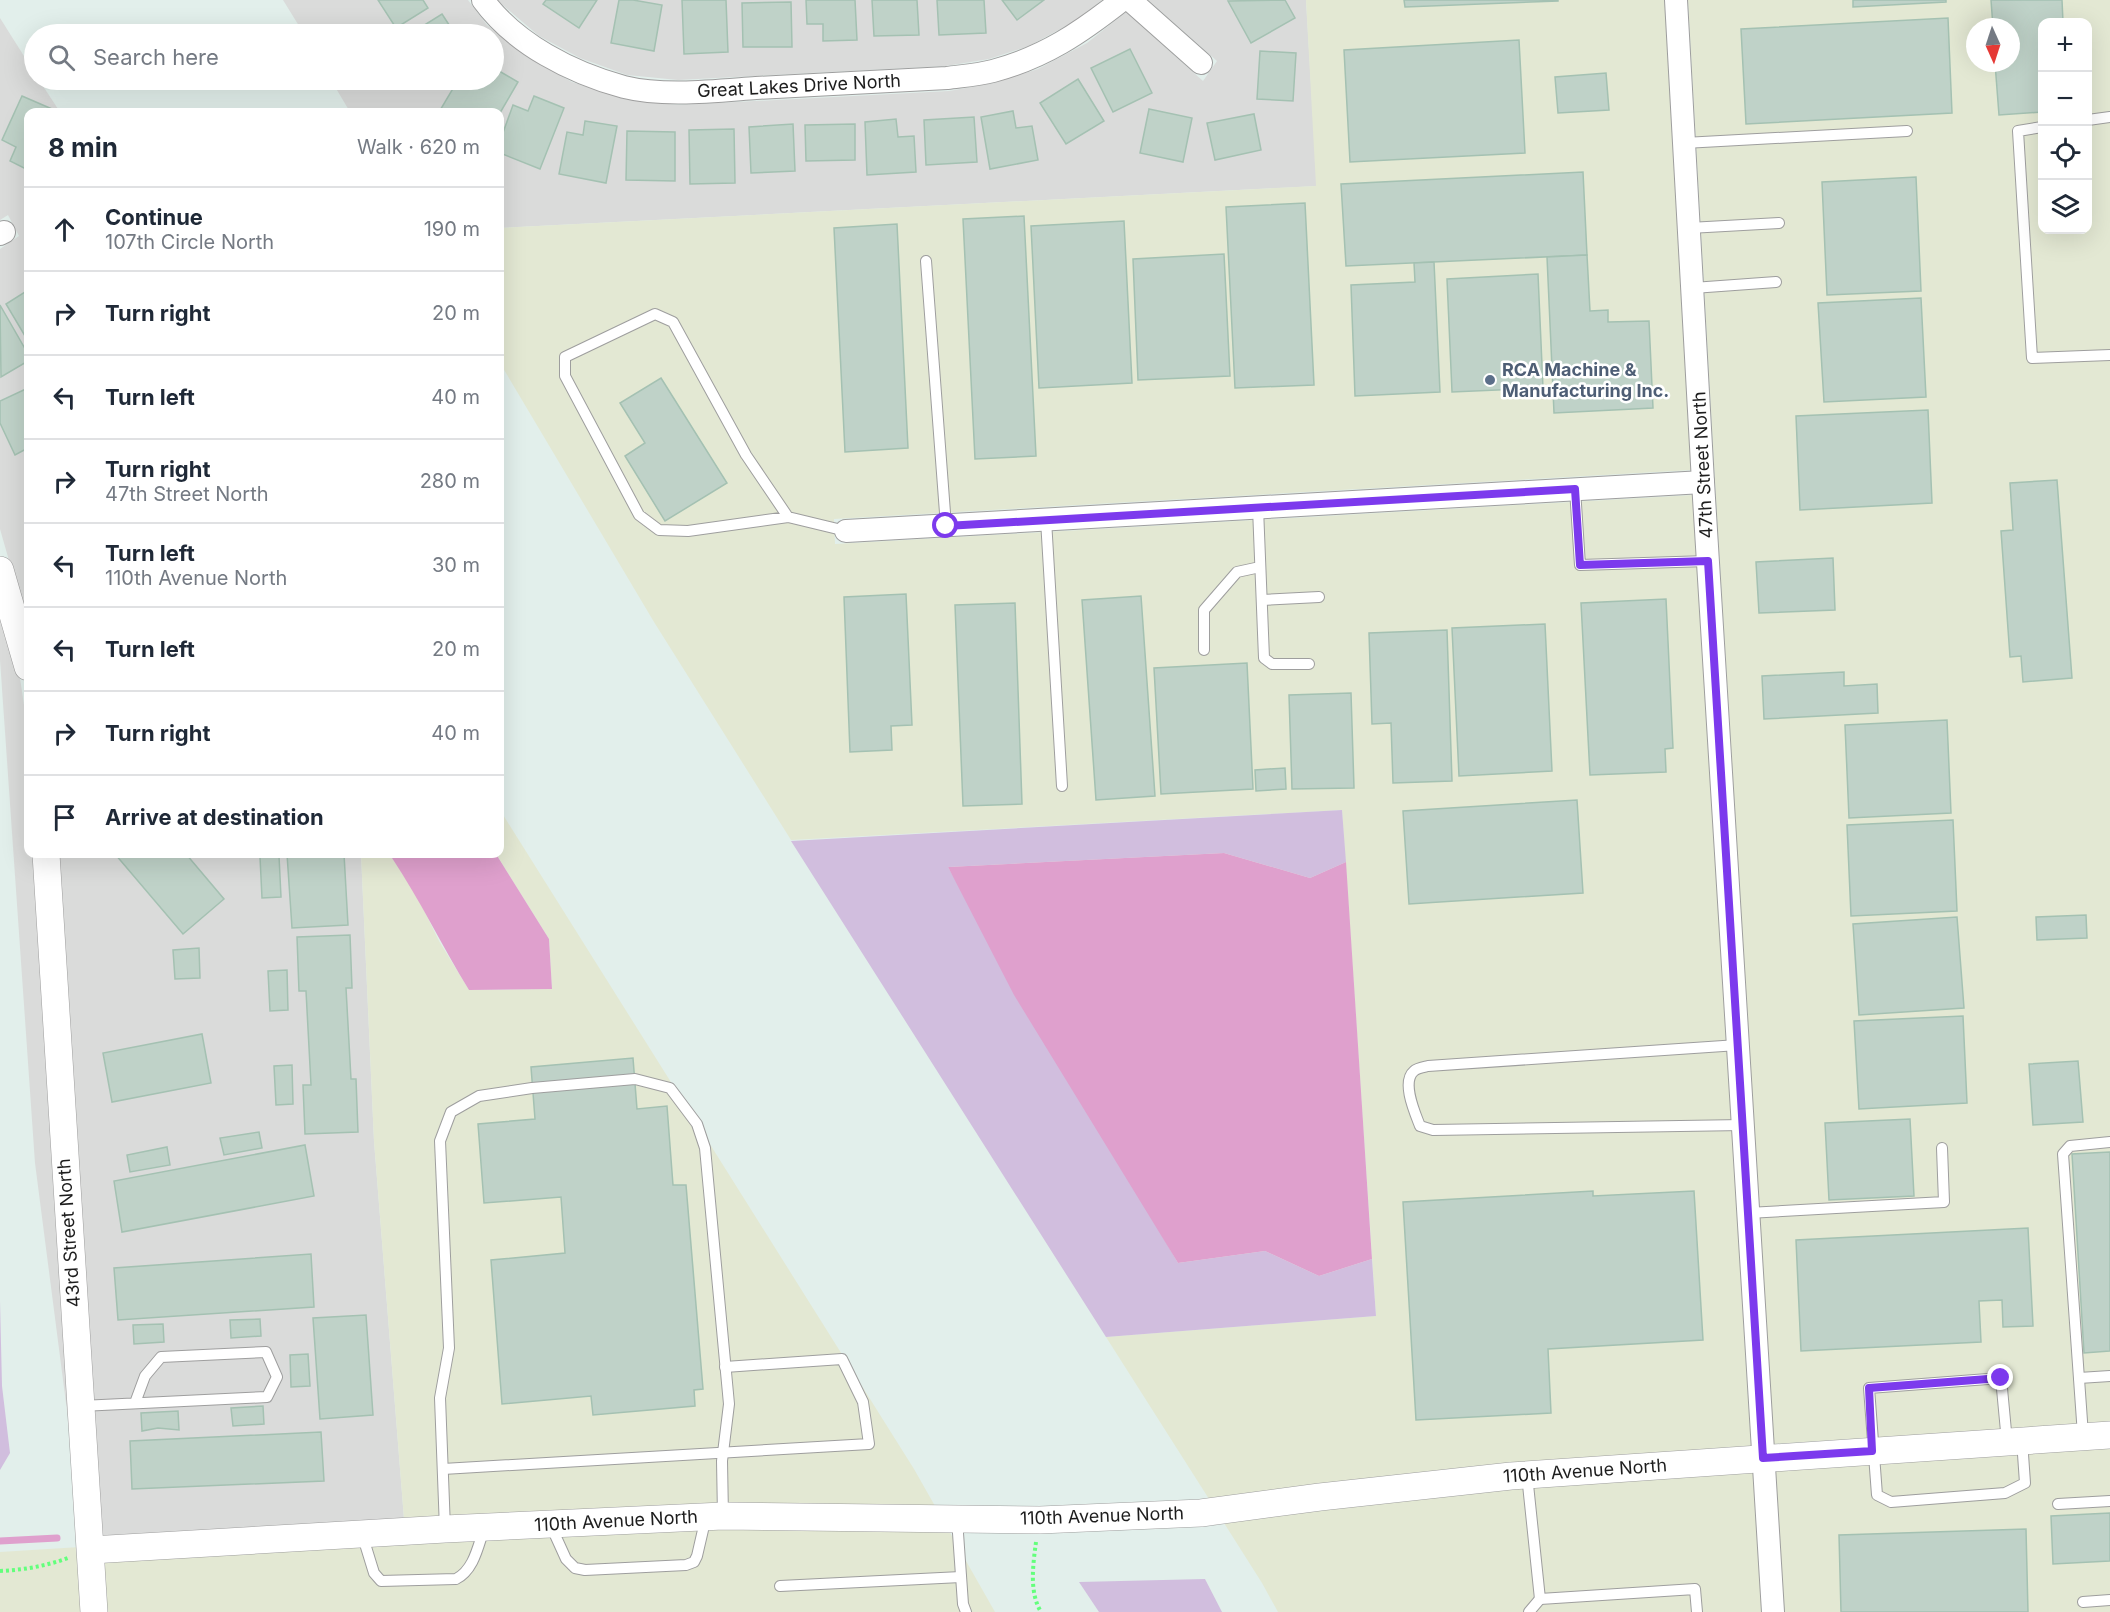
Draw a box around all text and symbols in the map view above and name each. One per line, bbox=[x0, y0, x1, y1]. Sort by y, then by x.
north arrow bbox=[1966, 18, 2020, 72]
map controls bbox=[2038, 18, 2092, 234]
button: + bbox=[2038, 18, 2092, 72]
search box bbox=[24, 24, 504, 90]
icon: search bbox=[45, 41, 78, 74]
text: Search here bbox=[93, 44, 219, 70]
street label: Great Lakes Drive North bbox=[696, 70, 901, 101]
button: − bbox=[2038, 72, 2092, 126]
button: locate bbox=[2038, 126, 2092, 180]
text: 8 min bbox=[48, 132, 118, 163]
text: Walk · 620 m bbox=[357, 135, 480, 159]
button: layers bbox=[2038, 180, 2092, 234]
text: Continue bbox=[105, 204, 203, 230]
icon: ahead bbox=[48, 213, 81, 246]
text: 190 m bbox=[424, 217, 480, 241]
text: 107th Circle North bbox=[105, 230, 274, 254]
icon: right bbox=[48, 297, 81, 330]
text: Turn right bbox=[105, 300, 211, 326]
text: 20 m bbox=[432, 301, 480, 325]
place label: RCA Machine & Manufacturing Inc. bbox=[1502, 359, 1669, 401]
marker: RCA Machine & Manufacturing Inc. bbox=[1483, 373, 1497, 387]
icon: left bbox=[48, 381, 81, 414]
text: Turn left bbox=[105, 384, 195, 410]
text: 40 m bbox=[431, 385, 480, 409]
street label: 47th Street North bbox=[1688, 391, 1717, 539]
text: Turn right bbox=[105, 456, 211, 482]
icon: right bbox=[48, 465, 81, 498]
text: 280 m bbox=[420, 469, 480, 493]
text: 47th Street North bbox=[105, 482, 269, 506]
route start bbox=[932, 512, 958, 538]
text: Turn left bbox=[105, 540, 195, 566]
icon: left bbox=[48, 549, 81, 582]
text: 30 m bbox=[432, 553, 480, 577]
text: 110th Avenue North bbox=[105, 566, 287, 590]
icon: left bbox=[48, 633, 81, 666]
text: Turn left bbox=[105, 636, 195, 662]
text: 20 m bbox=[432, 637, 480, 661]
icon: right bbox=[48, 717, 81, 750]
text: Turn right bbox=[105, 720, 211, 746]
text: 40 m bbox=[431, 721, 480, 745]
icon: arrive bbox=[48, 801, 81, 834]
text: Arrive at destination bbox=[105, 804, 324, 830]
street label: 43rd Street North bbox=[53, 1158, 84, 1308]
route end bbox=[1987, 1364, 2013, 1390]
street label: 110th Avenue North bbox=[1502, 1454, 1668, 1487]
street label: 110th Avenue North bbox=[1020, 1502, 1184, 1529]
street label: 110th Avenue North bbox=[533, 1506, 698, 1535]

